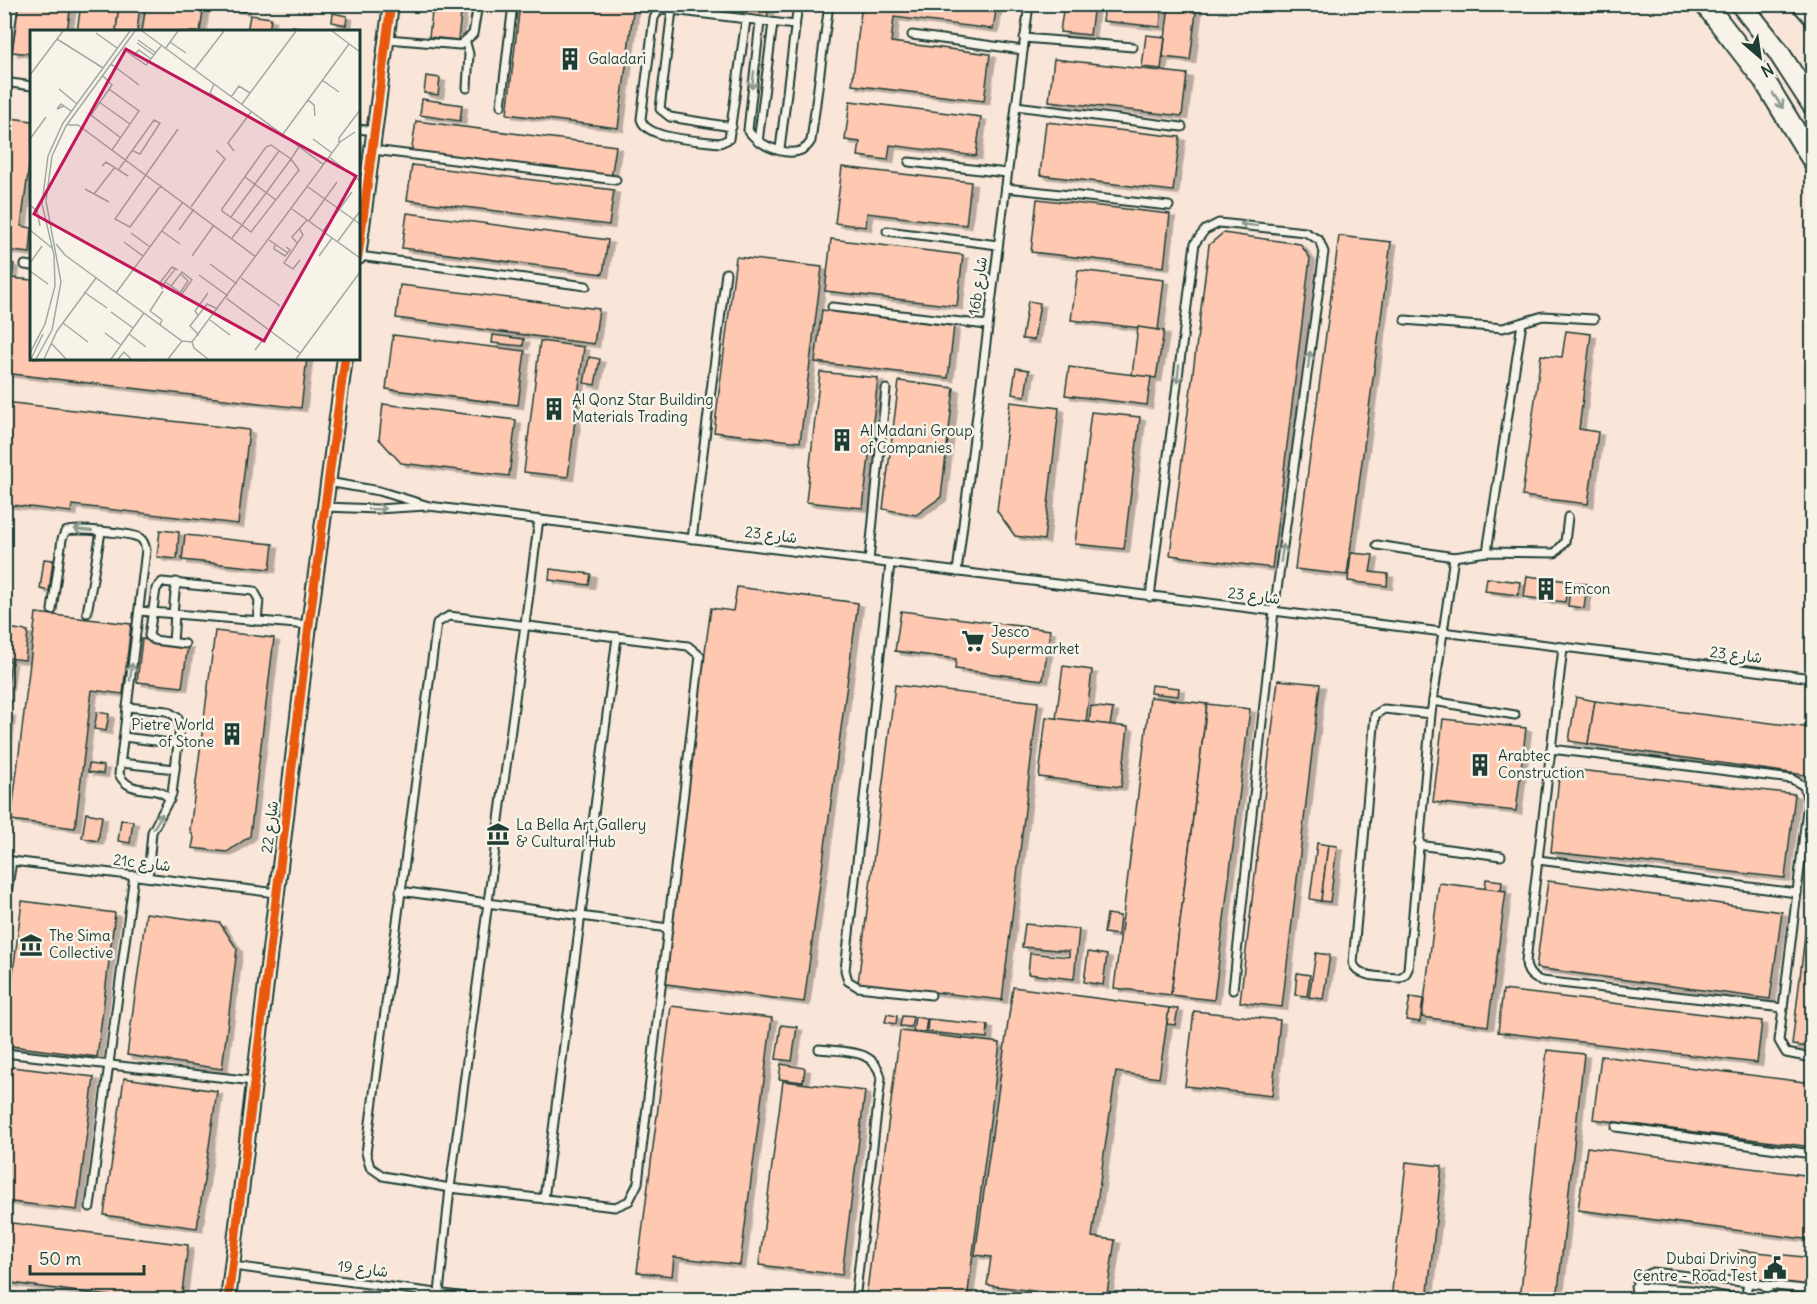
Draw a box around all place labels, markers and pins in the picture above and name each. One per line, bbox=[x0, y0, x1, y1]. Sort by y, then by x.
building icon: Galadari bbox=[557, 46, 583, 72]
place label: Galadari bbox=[588, 49, 646, 68]
place label: Al Qonz Star Building Materials Trading bbox=[572, 390, 714, 426]
building icon: Al Qonz Star Building Materials Trading bbox=[541, 396, 567, 422]
place label: Al Madani Group of Companies bbox=[860, 421, 973, 457]
building icon: Al Madani Group of Companies bbox=[829, 427, 855, 453]
building icon: Emcon bbox=[1533, 576, 1559, 602]
place label: Emcon bbox=[1564, 579, 1611, 598]
place label: Jesco Supermarket bbox=[991, 622, 1079, 658]
supermarket icon: Jesco Supermarket bbox=[960, 628, 986, 654]
place label: Pietre World of Stone bbox=[131, 715, 214, 751]
building icon: Pietre World of Stone bbox=[219, 721, 245, 747]
place label: Arabtec Construction bbox=[1498, 746, 1585, 782]
building icon: Arabtec Construction bbox=[1467, 752, 1493, 778]
place label: La Bella Art Gallery & Cultural Hub bbox=[516, 815, 646, 851]
museum icon: La Bella Art Gallery & Cultural Hub bbox=[485, 821, 511, 847]
place label: The Sima Collective bbox=[49, 926, 113, 962]
museum icon: The Sima Collective bbox=[18, 932, 44, 958]
place label: Dubai Driving Centre - Road Test bbox=[1633, 1249, 1757, 1285]
public building icon: Dubai Driving Centre - Road Test bbox=[1762, 1255, 1788, 1281]

